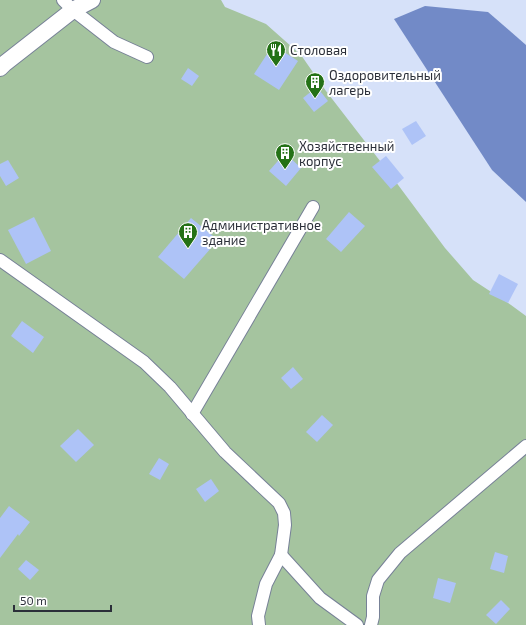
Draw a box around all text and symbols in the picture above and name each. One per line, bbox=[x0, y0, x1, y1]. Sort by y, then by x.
restaurant icon: Столовая bbox=[265, 39, 287, 67]
place label: Столовая bbox=[290, 42, 347, 58]
place label: Оздоровительный лагерь bbox=[329, 67, 441, 98]
building icon: Оздоровительный лагерь bbox=[304, 71, 326, 99]
place label: Хозяйственный корпус bbox=[299, 138, 394, 169]
building icon: Хозяйственный корпус bbox=[274, 142, 296, 170]
place label: Административное здание bbox=[202, 217, 321, 248]
building icon: Административное здание bbox=[177, 221, 199, 249]
scale bar bbox=[14, 587, 111, 613]
text: 50 m bbox=[20, 593, 47, 607]

